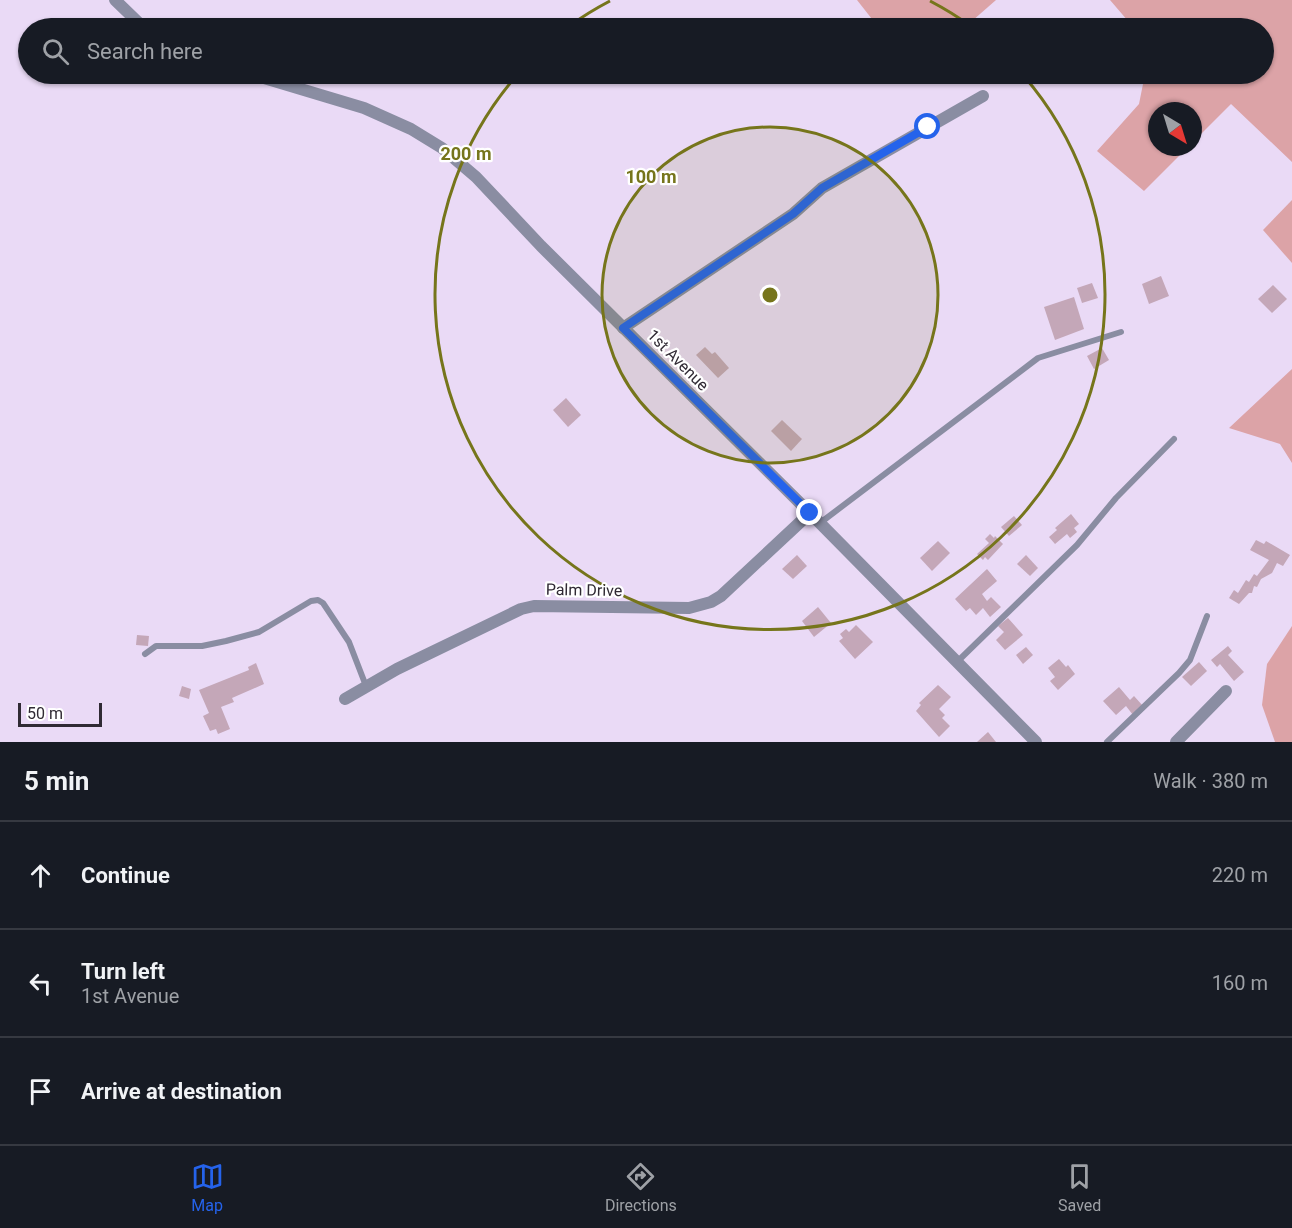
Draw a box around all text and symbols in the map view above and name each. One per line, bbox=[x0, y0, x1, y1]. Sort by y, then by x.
search box bbox=[18, 18, 1274, 84]
icon: search bbox=[39, 35, 72, 68]
text: Search here bbox=[87, 39, 203, 64]
north arrow bbox=[1148, 102, 1202, 156]
route start bbox=[914, 113, 940, 139]
text: 200 m bbox=[440, 143, 492, 164]
text: 100 m bbox=[625, 166, 677, 187]
centre of rings bbox=[760, 285, 780, 305]
street label: 1st Avenue bbox=[643, 325, 713, 395]
route end bbox=[796, 499, 822, 525]
street label: Palm Drive bbox=[546, 580, 622, 600]
scale bar bbox=[18, 700, 102, 728]
text: 50 m bbox=[27, 704, 63, 723]
text: 5 min bbox=[24, 766, 89, 796]
text: Walk · 380 m bbox=[1153, 769, 1268, 793]
icon: ahead bbox=[24, 859, 57, 892]
text: Continue bbox=[81, 863, 170, 888]
text: 220 m bbox=[1212, 863, 1268, 887]
text: Turn left bbox=[81, 959, 165, 984]
icon: left bbox=[24, 967, 57, 1000]
text: 160 m bbox=[1212, 971, 1268, 995]
text: 1st Avenue bbox=[81, 984, 179, 1008]
icon: arrive bbox=[24, 1075, 57, 1108]
text: Arrive at destination bbox=[81, 1079, 282, 1104]
tab: Map bbox=[191, 1160, 224, 1215]
tab: Directions bbox=[605, 1160, 677, 1215]
tab: Saved bbox=[1058, 1160, 1101, 1215]

